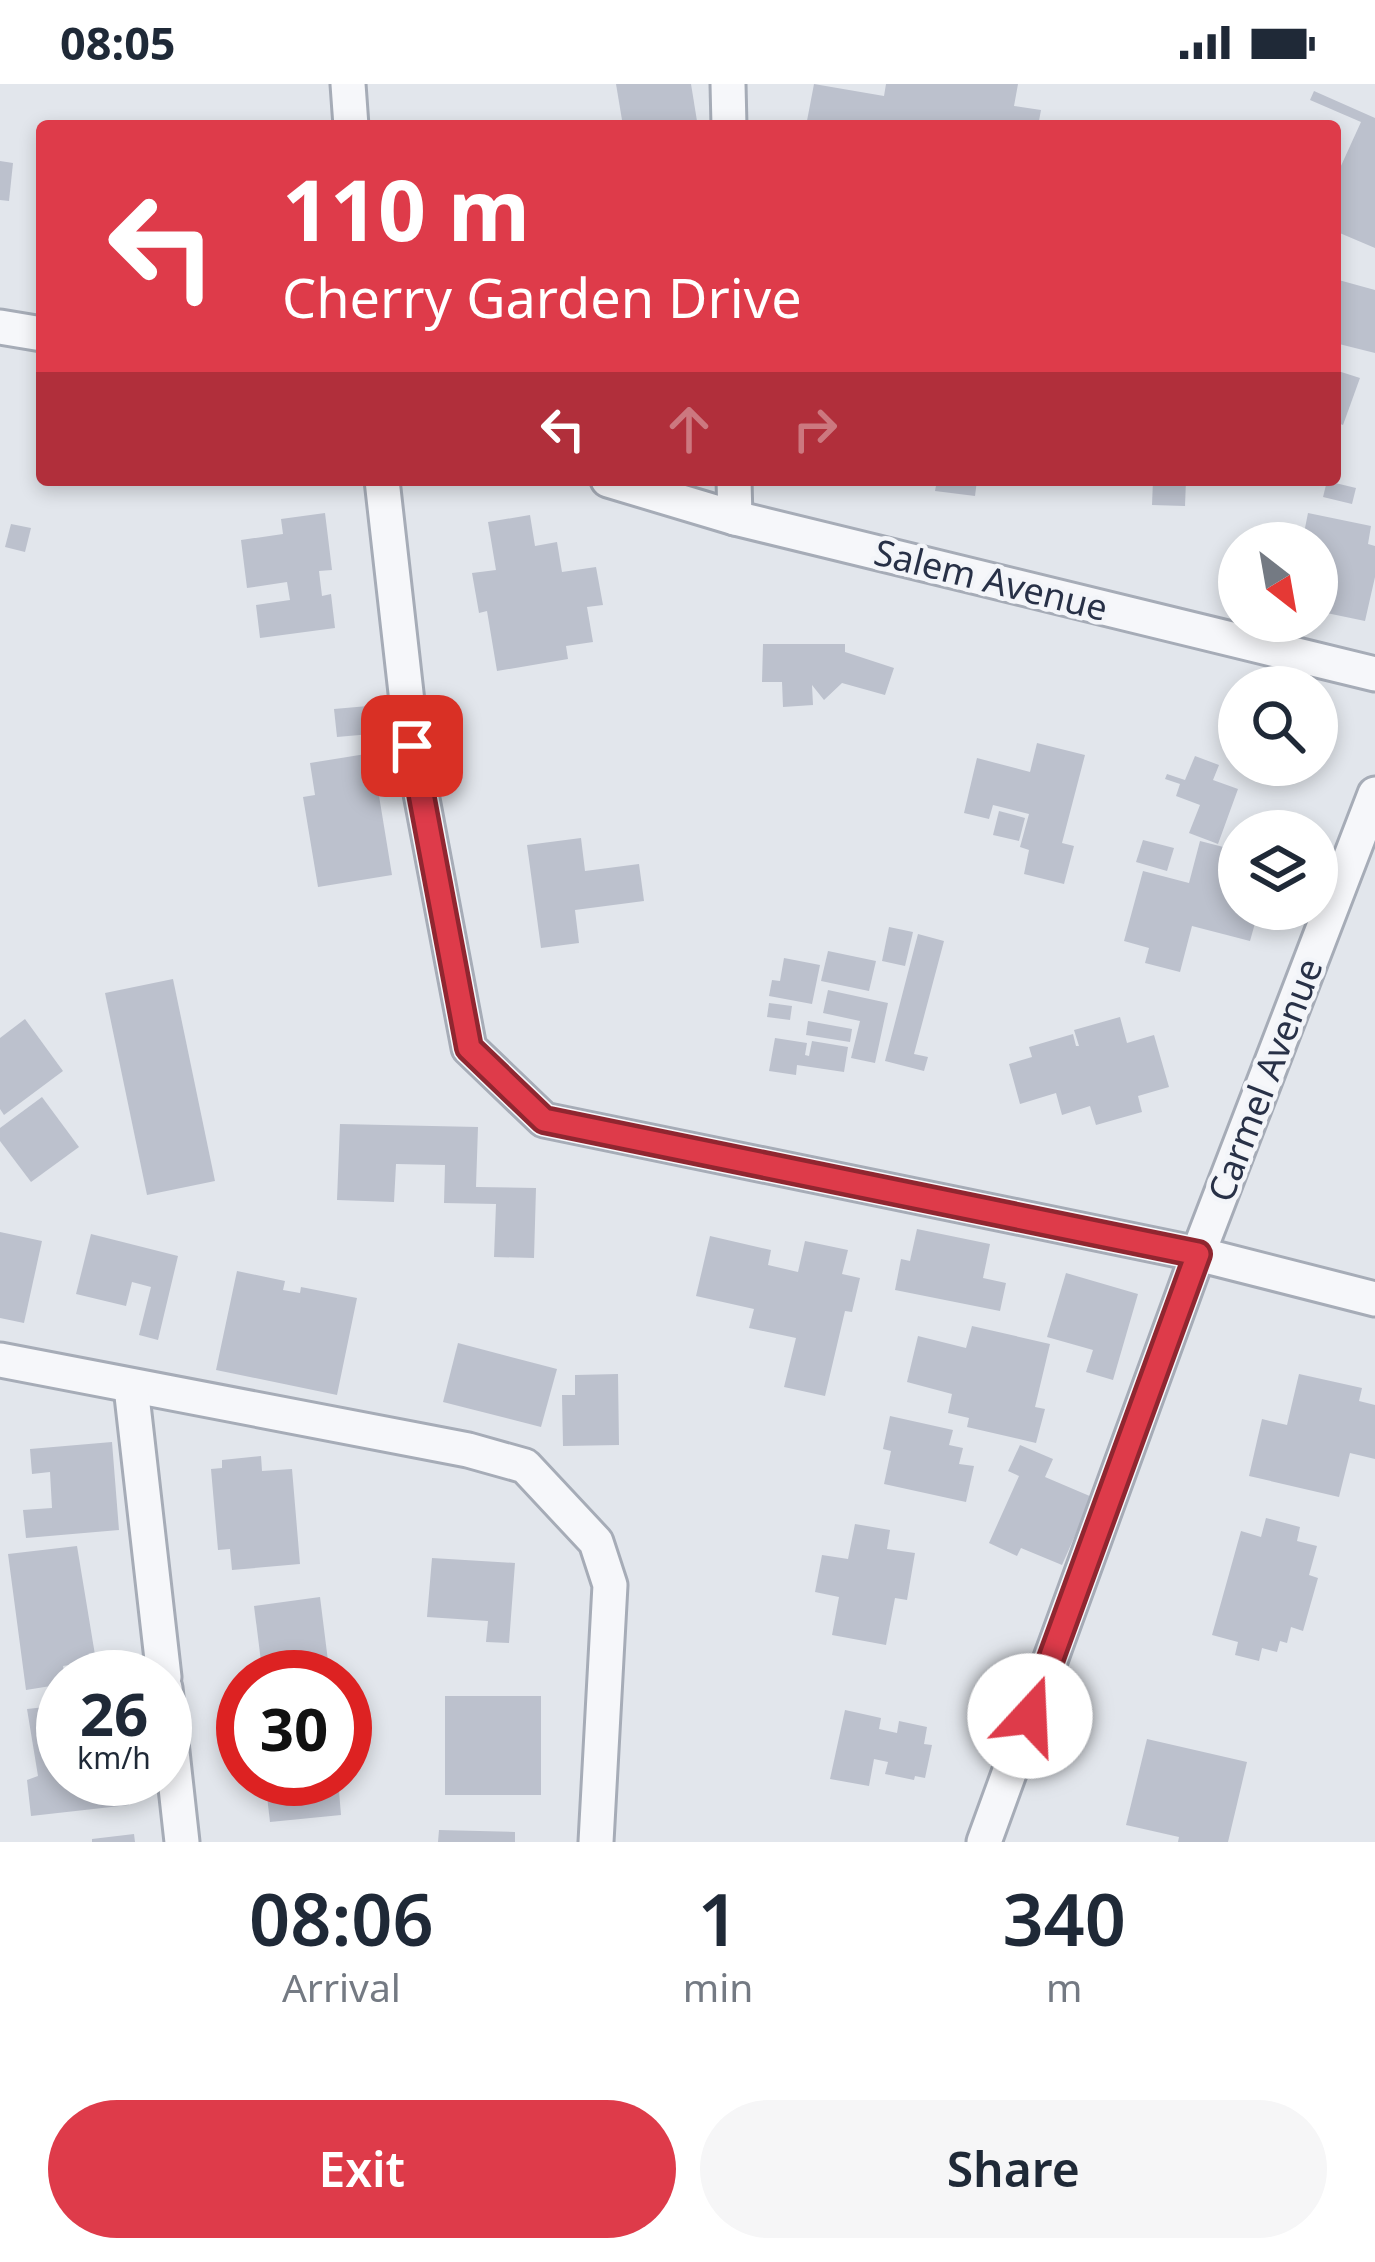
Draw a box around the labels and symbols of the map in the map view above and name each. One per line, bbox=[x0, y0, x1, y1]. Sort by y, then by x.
north arrow bbox=[1218, 522, 1338, 642]
street label: Salem Avenue bbox=[869, 527, 1113, 632]
pin bbox=[361, 695, 463, 797]
street label: Carmel Avenue bbox=[1196, 951, 1333, 1208]
speed limit sign: 30 bbox=[216, 1650, 372, 1806]
position arrow bbox=[967, 1653, 1093, 1779]

